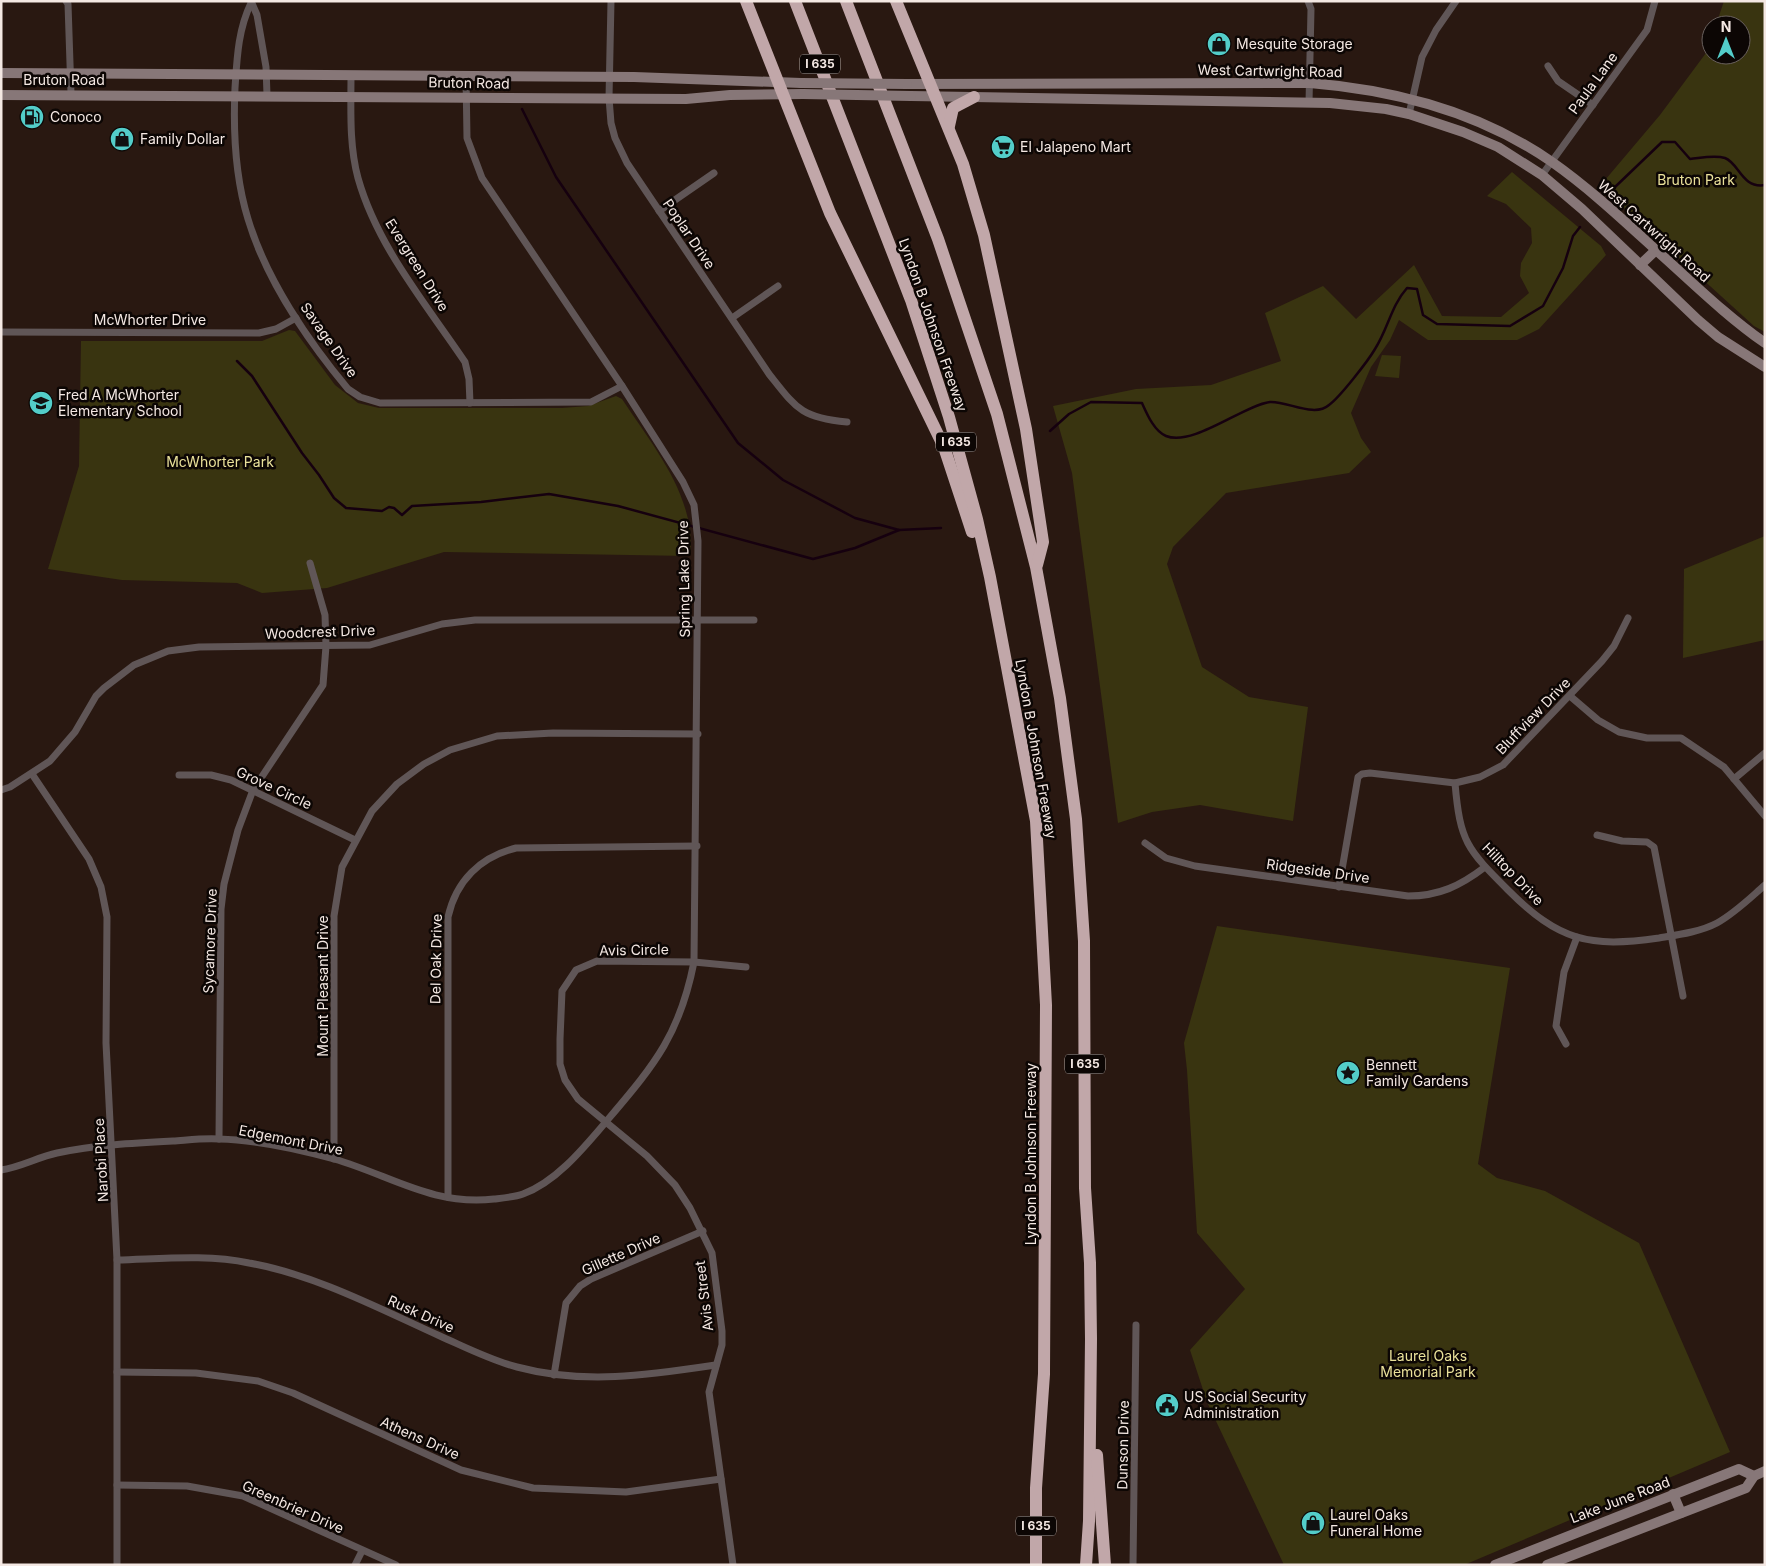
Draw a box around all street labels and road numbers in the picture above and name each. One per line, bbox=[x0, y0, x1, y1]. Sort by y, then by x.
street label: Paula Lane bbox=[1564, 48, 1621, 117]
road number: I 635 bbox=[800, 54, 840, 74]
street label: West Cartwright Road bbox=[1197, 61, 1343, 80]
street label: Bruton Road bbox=[23, 71, 105, 88]
street label: Bruton Road bbox=[428, 73, 510, 92]
street label: West Cartwright Road bbox=[1595, 176, 1714, 285]
street label: Poplar Drive bbox=[660, 195, 719, 272]
street label: Evergreen Drive bbox=[382, 215, 453, 314]
street label: Lyndon B Johnson Freeway bbox=[896, 236, 971, 414]
street label: Savage Drive bbox=[297, 299, 362, 381]
street label: McWhorter Drive bbox=[94, 311, 206, 328]
road number: I 635 bbox=[936, 432, 976, 452]
street label: Spring Lake Drive bbox=[674, 520, 693, 638]
street label: Woodcrest Drive bbox=[265, 621, 375, 642]
street label: Lyndon B Johnson Freeway bbox=[1012, 658, 1061, 840]
street label: Bluffview Drive bbox=[1492, 674, 1573, 758]
street label: Grove Circle bbox=[234, 763, 315, 812]
street label: Hilltop Drive bbox=[1479, 839, 1548, 909]
street label: Ridgeside Drive bbox=[1265, 855, 1371, 886]
street label: Sycamore Drive bbox=[199, 888, 220, 994]
street label: Del Oak Drive bbox=[426, 914, 445, 1004]
street label: Mount Pleasant Drive bbox=[314, 915, 331, 1057]
street label: Avis Circle bbox=[599, 940, 669, 959]
road number: I 635 bbox=[1065, 1054, 1105, 1074]
street label: Lyndon B Johnson Freeway bbox=[1022, 1063, 1039, 1245]
street label: Narobi Place bbox=[90, 1118, 111, 1202]
street label: Edgemont Drive bbox=[237, 1121, 345, 1158]
street label: Gillette Drive bbox=[579, 1229, 663, 1278]
street label: Avis Street bbox=[691, 1259, 716, 1332]
street label: Rusk Drive bbox=[385, 1291, 457, 1336]
street label: Dunson Drive bbox=[1113, 1400, 1132, 1490]
street label: Athens Drive bbox=[378, 1413, 462, 1463]
street label: Lake June Road bbox=[1567, 1473, 1672, 1526]
street label: Greenbrier Drive bbox=[240, 1476, 347, 1537]
road number: I 635 bbox=[1016, 1516, 1056, 1535]

